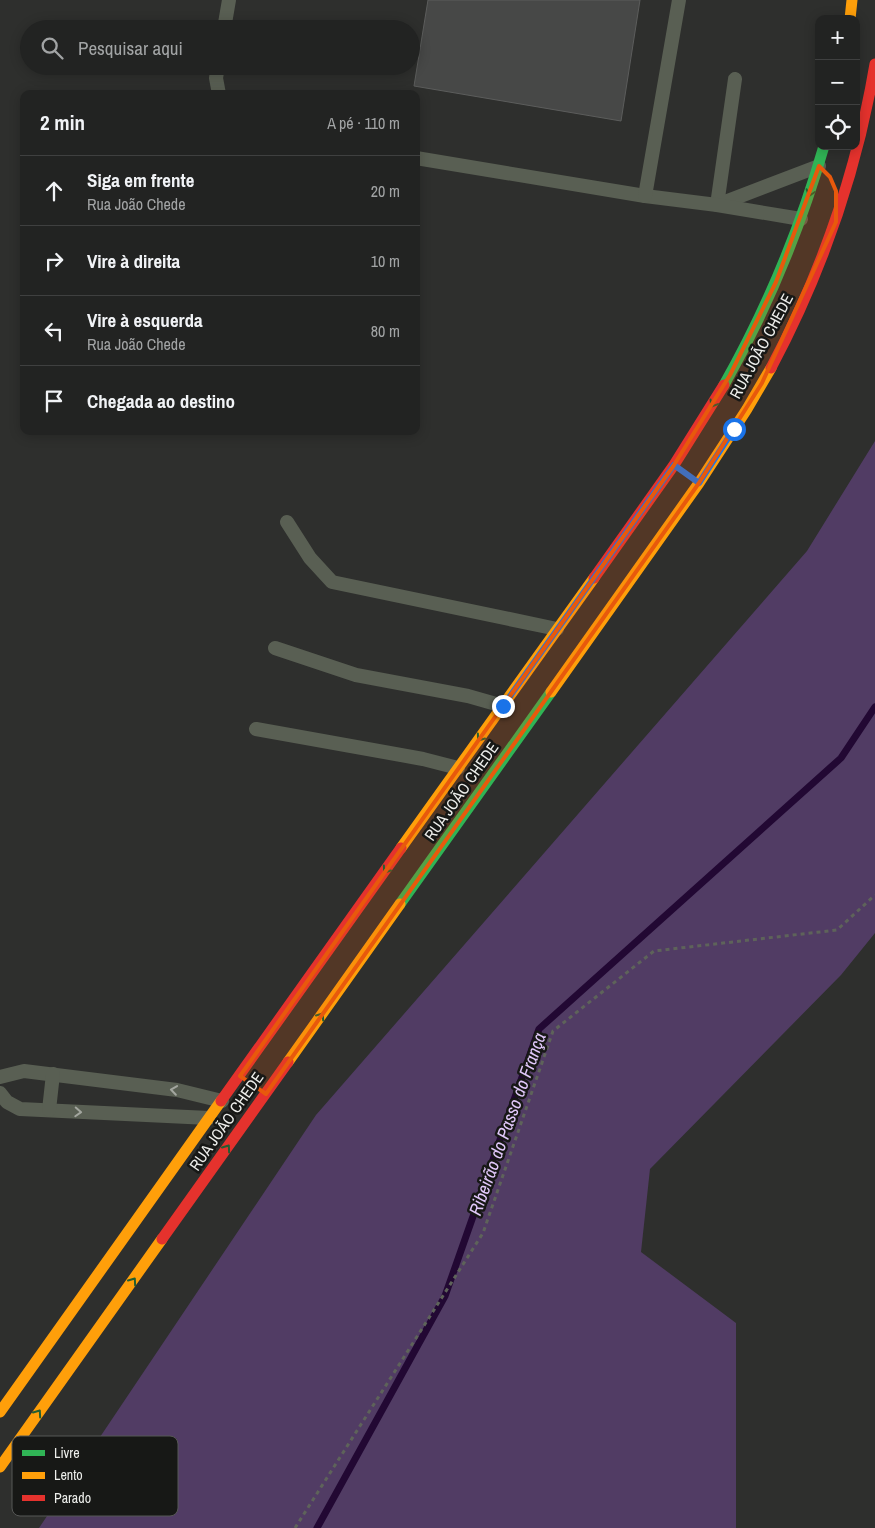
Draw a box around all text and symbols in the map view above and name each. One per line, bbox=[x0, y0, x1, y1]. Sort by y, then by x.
map controls bbox=[815, 15, 860, 150]
button: + bbox=[815, 15, 860, 60]
search box bbox=[20, 20, 420, 75]
icon: search bbox=[38, 34, 66, 62]
text: Pesquisar aqui bbox=[78, 35, 183, 61]
button: − bbox=[815, 60, 860, 105]
button: locate bbox=[815, 105, 860, 150]
text: 2 min bbox=[40, 108, 85, 137]
text: A pé · 110 m bbox=[327, 112, 400, 134]
text: Siga em frente bbox=[87, 167, 194, 193]
icon: ahead bbox=[40, 177, 68, 205]
text: 20 m bbox=[371, 180, 400, 202]
one-way arrow bbox=[805, 188, 815, 196]
text: Rua João Chede bbox=[87, 193, 185, 215]
icon: right bbox=[40, 247, 68, 275]
text: Vire à direita bbox=[87, 248, 180, 274]
text: 10 m bbox=[371, 250, 400, 272]
street label: RUA JOÃO CHEDE bbox=[724, 290, 798, 402]
text: Vire à esquerda bbox=[87, 307, 203, 333]
icon: left bbox=[40, 317, 68, 345]
text: 80 m bbox=[371, 320, 400, 342]
text: Rua João Chede bbox=[87, 333, 185, 355]
icon: arrive bbox=[40, 387, 68, 415]
text: Chegada ao destino bbox=[87, 388, 235, 414]
one-way arrow bbox=[710, 398, 720, 407]
route start bbox=[723, 418, 746, 441]
route end bbox=[492, 695, 515, 718]
one-way arrow bbox=[477, 732, 486, 742]
street label: RUA JOÃO CHEDE bbox=[419, 737, 503, 845]
one-way arrow bbox=[383, 864, 392, 874]
one-way arrow bbox=[315, 1012, 324, 1022]
water label: Ribeirão do Passo do França bbox=[462, 1029, 552, 1219]
street label: RUA JOÃO CHEDE bbox=[184, 1067, 268, 1175]
one-way arrow bbox=[170, 1085, 179, 1095]
one-way arrow bbox=[74, 1106, 82, 1117]
one-way arrow bbox=[221, 1144, 230, 1154]
one-way arrow bbox=[127, 1277, 136, 1287]
one-way arrow bbox=[32, 1409, 41, 1419]
legend bbox=[12, 1436, 178, 1516]
text: Livre bbox=[54, 1444, 80, 1462]
text: Lento bbox=[54, 1466, 83, 1484]
text: Parado bbox=[54, 1489, 91, 1507]

